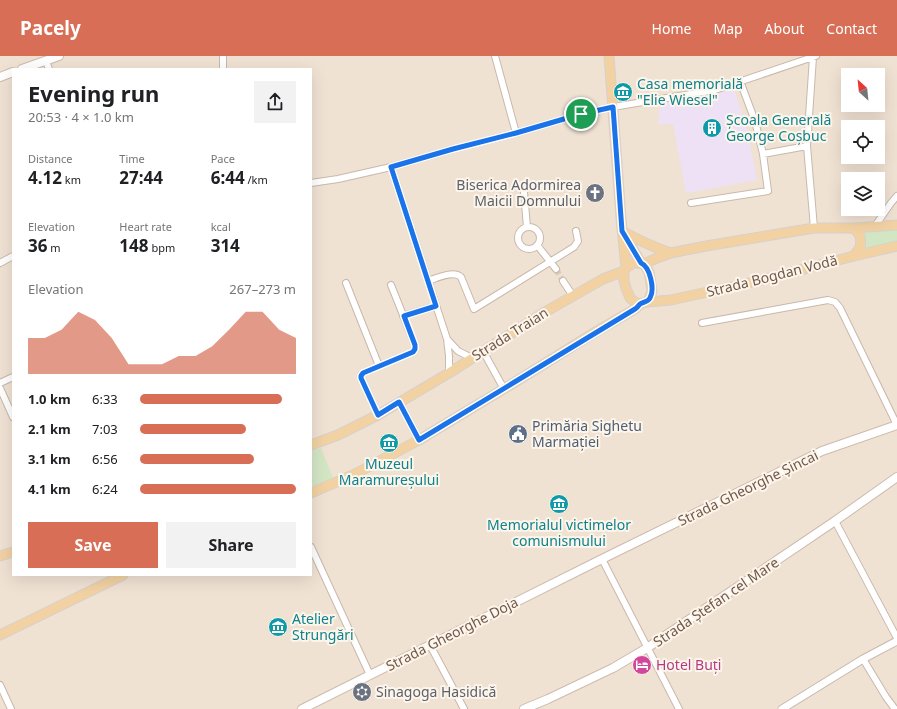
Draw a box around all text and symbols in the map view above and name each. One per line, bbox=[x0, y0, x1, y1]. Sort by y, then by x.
text: Pacely bbox=[20, 15, 81, 41]
text: Home bbox=[652, 19, 691, 38]
text: Map bbox=[713, 19, 743, 38]
text: About bbox=[765, 19, 804, 38]
text: Contact bbox=[826, 19, 877, 38]
north arrow bbox=[841, 68, 885, 112]
map controls bbox=[841, 68, 885, 216]
place label: Casa memorială "Elie Wiesel" bbox=[637, 74, 743, 109]
text: Evening run bbox=[28, 78, 159, 108]
button: share bbox=[254, 81, 296, 123]
museum icon: Casa memorială "Elie Wiesel" bbox=[612, 81, 634, 103]
pin bbox=[564, 97, 598, 131]
icon: arrive bbox=[570, 103, 592, 125]
text: 20:53 · 4 × 1.0 km bbox=[28, 108, 134, 126]
place label: Școala Generală George Coșbuc bbox=[726, 110, 831, 145]
building icon: Școala Generală George Coșbuc bbox=[701, 117, 723, 139]
button: locate bbox=[841, 120, 885, 164]
text: Distance bbox=[28, 151, 73, 166]
text: Time bbox=[119, 151, 145, 166]
text: Pace bbox=[211, 151, 235, 166]
text: 4.12 bbox=[28, 166, 62, 189]
text: 27:44 bbox=[119, 166, 163, 189]
text: 6:44 bbox=[211, 166, 245, 189]
text: km bbox=[62, 172, 81, 187]
text: /km bbox=[245, 172, 268, 187]
button: layers bbox=[841, 172, 885, 216]
place label: Biserica Adormirea Maicii Domnului bbox=[456, 175, 581, 210]
church icon: Biserica Adormirea Maicii Domnului bbox=[584, 182, 606, 204]
text: Elevation bbox=[28, 219, 75, 234]
text: Heart rate bbox=[119, 219, 172, 234]
text: kcal bbox=[211, 219, 231, 234]
text: 36 bbox=[28, 234, 47, 257]
text: 148 bbox=[119, 234, 149, 257]
text: 314 bbox=[211, 234, 240, 257]
text: m bbox=[47, 240, 61, 255]
text: bpm bbox=[149, 240, 175, 255]
street label: Strada Bogdan Vodă bbox=[704, 250, 839, 301]
text: Elevation bbox=[28, 280, 84, 298]
text: 267–273 m bbox=[229, 280, 296, 298]
street label: Strada Traian bbox=[468, 303, 552, 365]
text: 1.0 km bbox=[28, 390, 71, 408]
text: 6:33 bbox=[92, 390, 118, 408]
place label: Primăria Sighetu Marmației bbox=[532, 416, 642, 451]
text: 2.1 km bbox=[28, 420, 71, 438]
text: 7:03 bbox=[92, 420, 118, 438]
public building icon: Primăria Sighetu Marmației bbox=[507, 423, 529, 445]
museum icon: Muzeul Maramureșului bbox=[378, 432, 400, 454]
street label: Strada Gheorghe Șincai bbox=[674, 445, 821, 530]
text: 3.1 km bbox=[28, 450, 71, 468]
text: 6:56 bbox=[92, 450, 118, 468]
place label: Muzeul Maramureșului bbox=[339, 454, 439, 489]
text: 4.1 km bbox=[28, 480, 71, 498]
text: 6:24 bbox=[92, 480, 118, 498]
museum icon: Memorialul victimelor comunismului bbox=[548, 493, 570, 515]
place label: Memorialul victimelor comunismului bbox=[487, 515, 631, 550]
button: Save bbox=[28, 522, 158, 568]
button: Share bbox=[166, 522, 296, 568]
street label: Strada Ștefan cel Mare bbox=[649, 552, 782, 651]
street label: Strada Gheorghe Doja bbox=[382, 592, 521, 675]
place label: Atelier Strungări bbox=[292, 609, 354, 644]
museum icon: Atelier Strungări bbox=[267, 616, 289, 638]
hotel icon: Hotel Buți bbox=[631, 654, 653, 676]
place label: Hotel Buți bbox=[656, 655, 721, 674]
synagogue icon: Sinagoga Hasidică bbox=[351, 681, 373, 703]
place label: Sinagoga Hasidică bbox=[376, 682, 496, 701]

